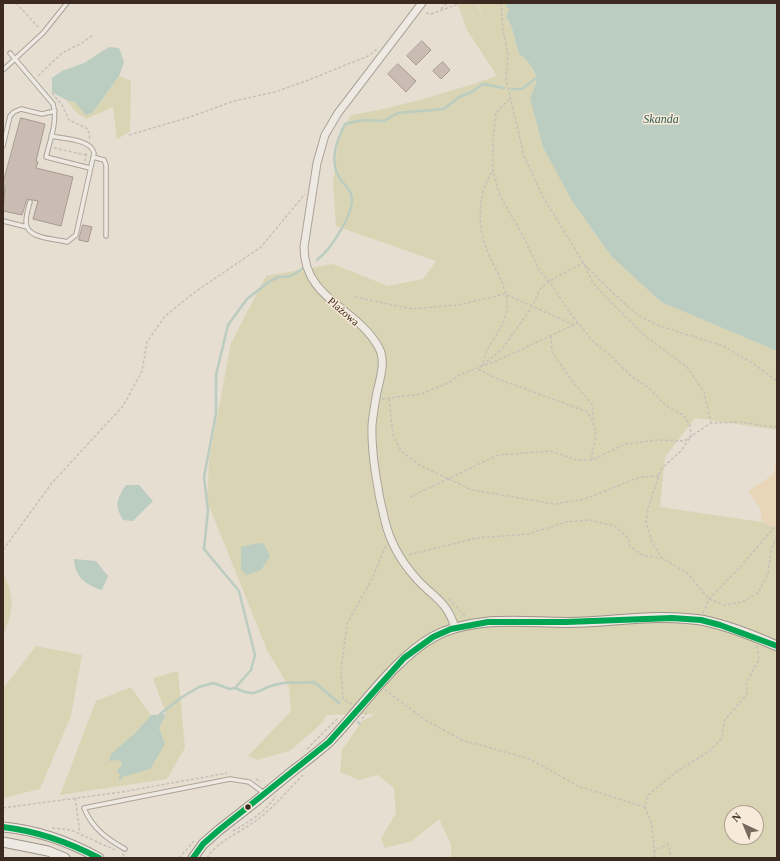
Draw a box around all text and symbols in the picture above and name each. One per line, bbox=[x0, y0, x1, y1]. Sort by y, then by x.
water label: Skanda bbox=[643, 113, 679, 127]
street label: Plażowa bbox=[325, 295, 361, 329]
unlabelled marker bbox=[243, 802, 253, 812]
north arrow bbox=[724, 805, 764, 845]
text: N bbox=[729, 810, 743, 824]

